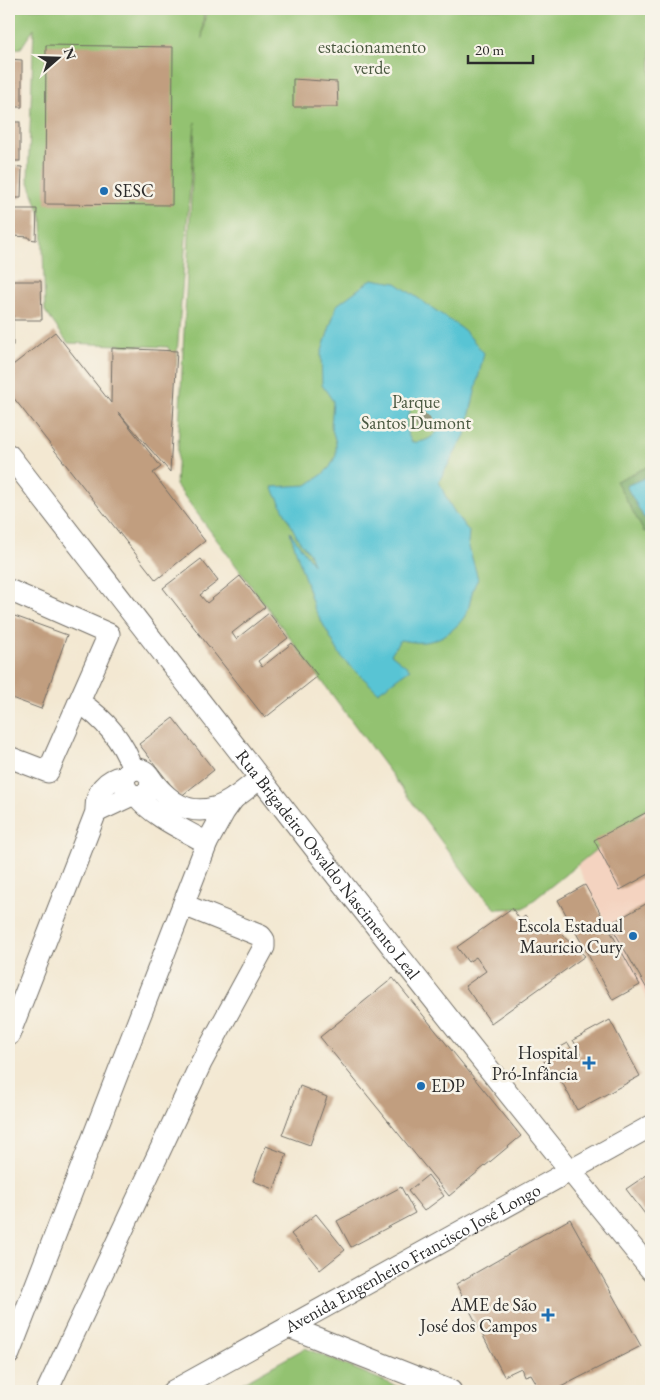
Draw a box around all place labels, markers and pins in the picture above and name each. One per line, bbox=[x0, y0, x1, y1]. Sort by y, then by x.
place label: SESC bbox=[114, 179, 154, 202]
marker: SESC bbox=[98, 185, 110, 197]
place label: Escola Estadual Mauricio Cury bbox=[517, 914, 623, 958]
marker: Escola Estadual Mauricio Cury bbox=[627, 930, 639, 942]
place label: Hospital Pró-Infância bbox=[492, 1041, 579, 1085]
marker: Hospital Pró-Infância bbox=[582, 1056, 596, 1070]
place label: EDP bbox=[431, 1074, 465, 1097]
marker: EDP bbox=[415, 1080, 427, 1092]
place label: AME de São José dos Campos bbox=[418, 1293, 537, 1337]
marker: AME de São José dos Campos bbox=[541, 1308, 555, 1322]

